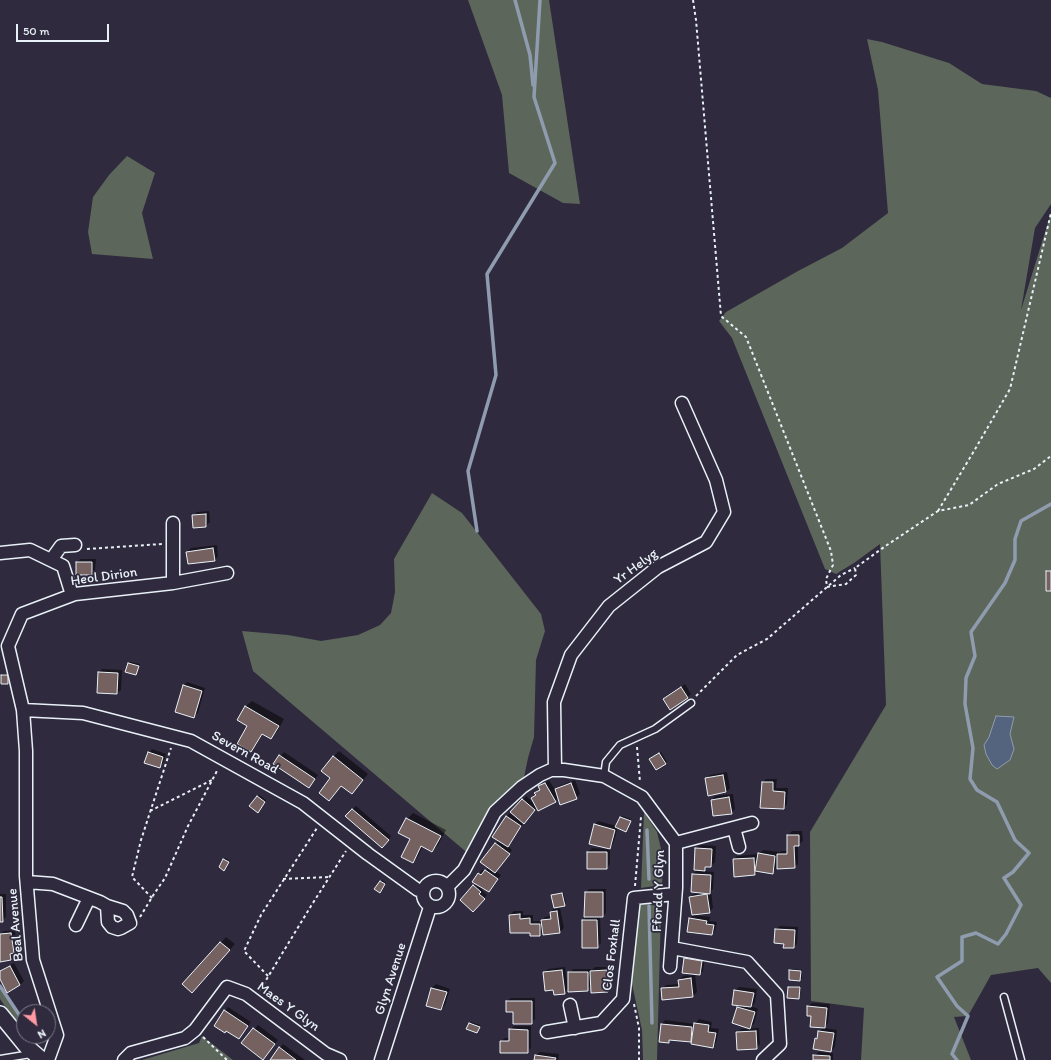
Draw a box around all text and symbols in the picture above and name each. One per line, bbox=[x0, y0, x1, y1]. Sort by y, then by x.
scale bar bbox=[18, 16, 111, 42]
text: 50 m bbox=[23, 24, 49, 38]
street label: Yr Helyg bbox=[611, 545, 661, 589]
street label: Heol Dirion bbox=[70, 564, 138, 590]
street label: Severn Road bbox=[208, 728, 282, 778]
street label: Ffordd Y Glyn bbox=[649, 850, 669, 932]
street label: Beal Avenue bbox=[4, 888, 28, 962]
street label: Clos Foxhall bbox=[599, 918, 625, 992]
street label: Glyn Avenue bbox=[371, 941, 411, 1017]
street label: Maes Y Glyn bbox=[253, 979, 323, 1035]
north arrow bbox=[16, 1004, 56, 1044]
text: N bbox=[35, 1026, 48, 1041]

